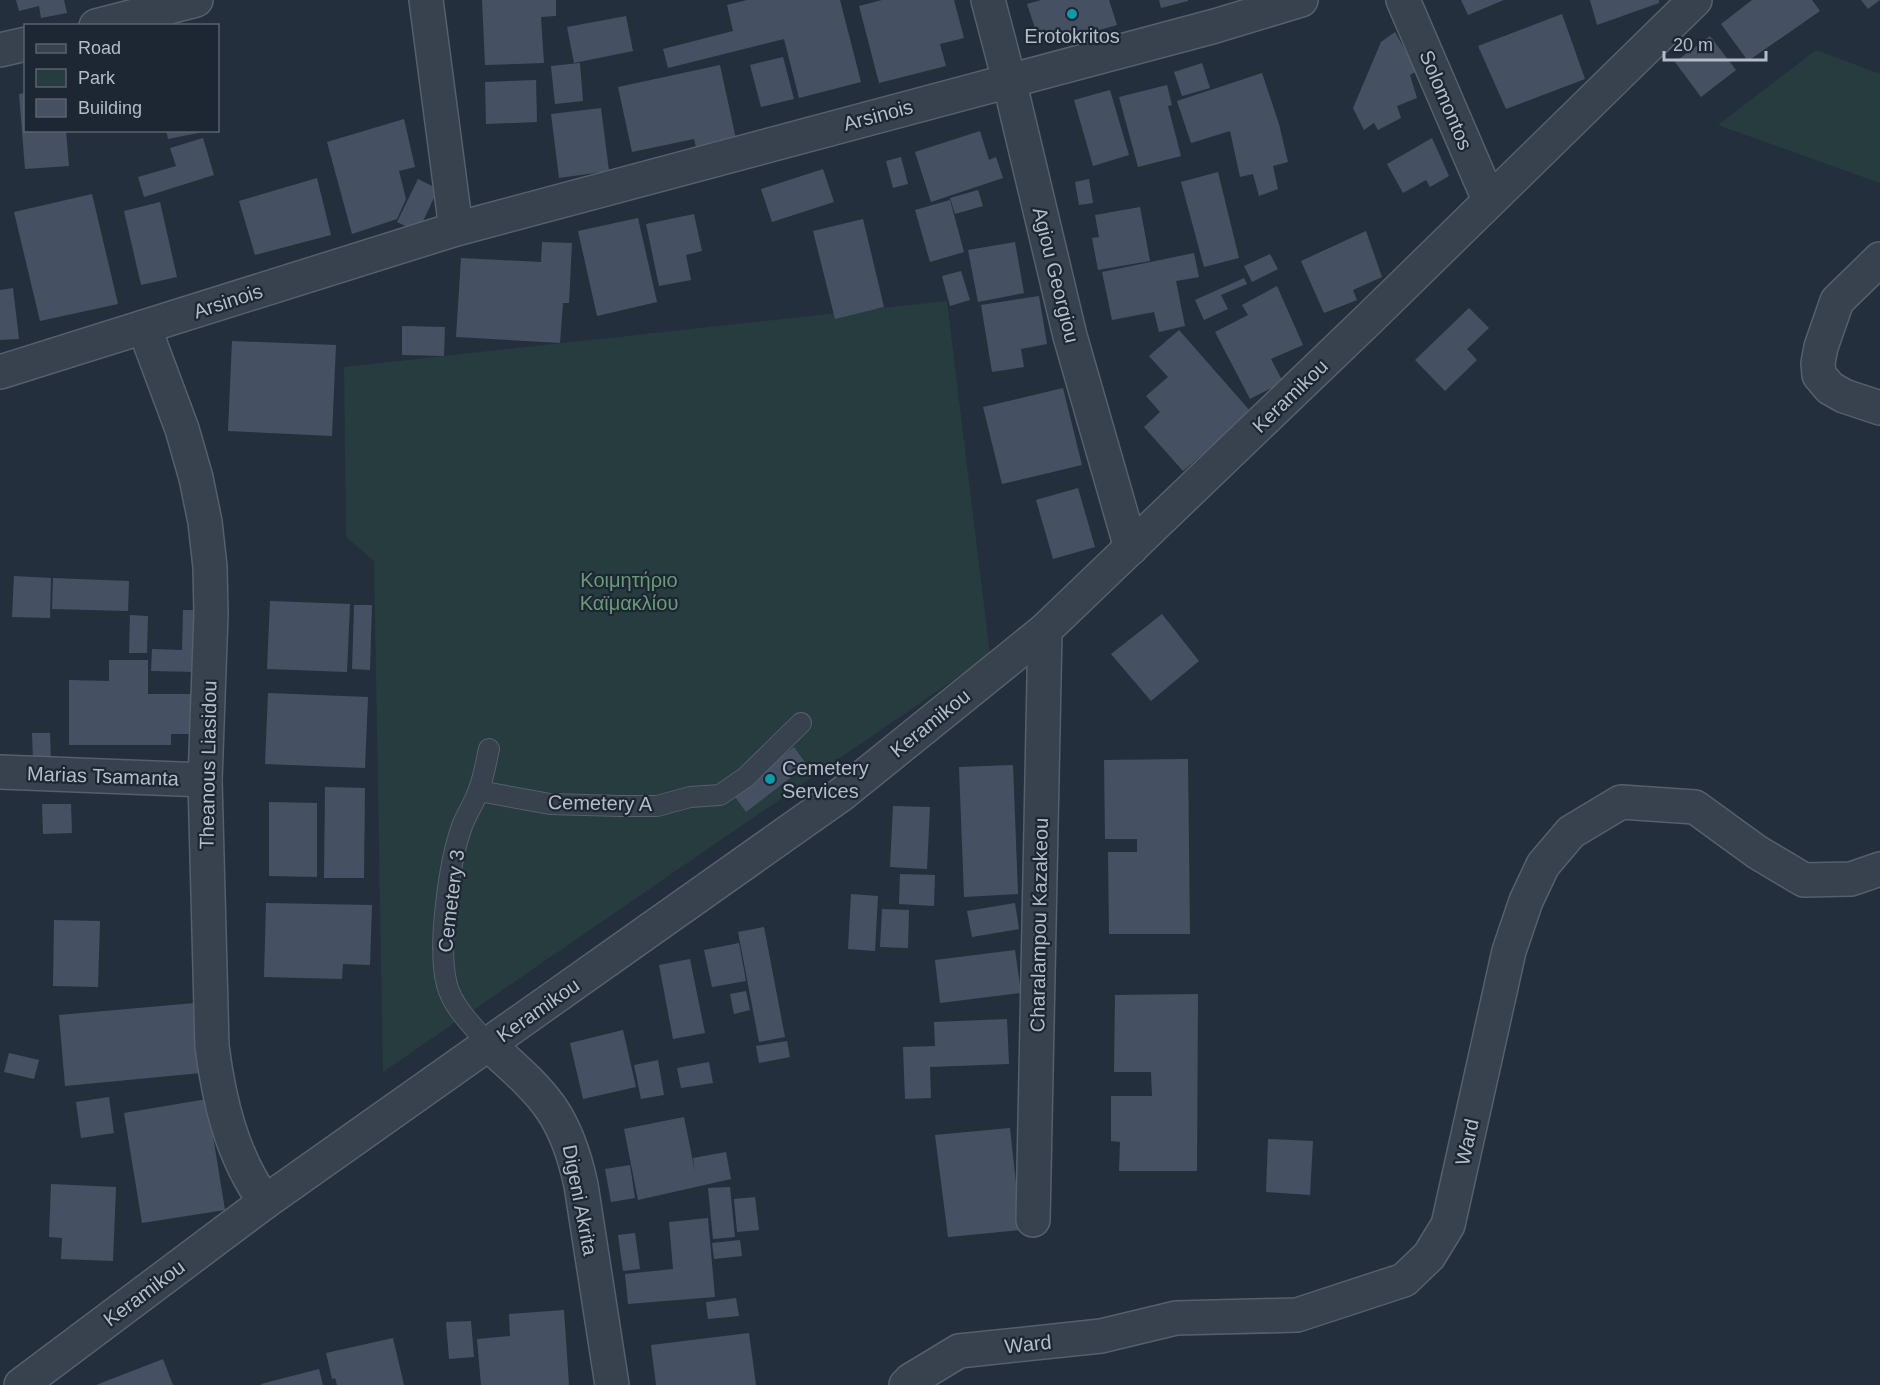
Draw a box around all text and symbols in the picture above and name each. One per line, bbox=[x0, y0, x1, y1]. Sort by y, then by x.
marker: Erotokritos bbox=[1065, 7, 1079, 21]
legend bbox=[24, 24, 219, 132]
scale bar bbox=[1664, 24, 1766, 62]
place label: Erotokritos bbox=[1024, 25, 1120, 47]
text: 20 m bbox=[1673, 35, 1713, 55]
text: Road bbox=[78, 38, 121, 58]
street label: Solomontos bbox=[1415, 47, 1477, 153]
text: Park bbox=[78, 68, 116, 88]
street label: Arsinois bbox=[841, 95, 915, 135]
text: Building bbox=[78, 98, 142, 118]
street label: Agiou Georgiou bbox=[1029, 205, 1083, 345]
street label: Arsinois bbox=[191, 280, 265, 322]
street label: Keramikou bbox=[1248, 355, 1332, 437]
park label: Κοιμητήριο Καϊμακλίου bbox=[580, 569, 678, 614]
street label: Theanous Liasidou bbox=[196, 680, 220, 850]
street label: Keramikou bbox=[886, 684, 974, 762]
place label: Cemetery Services bbox=[782, 757, 869, 802]
street label: Marias Tsamanta bbox=[27, 762, 180, 790]
marker: Cemetery Services bbox=[763, 772, 777, 786]
street label: Cemetery A bbox=[548, 791, 653, 815]
street label: Charalampou Kazakeou bbox=[1026, 818, 1052, 1032]
street label: Cemetery 3 bbox=[434, 848, 468, 954]
street label: Keramikou bbox=[493, 974, 583, 1046]
street label: Ward bbox=[1451, 1117, 1483, 1167]
street label: Digeni Akrita bbox=[558, 1143, 602, 1258]
street label: Keramikou bbox=[99, 1255, 189, 1331]
street label: Ward bbox=[1003, 1331, 1053, 1357]

